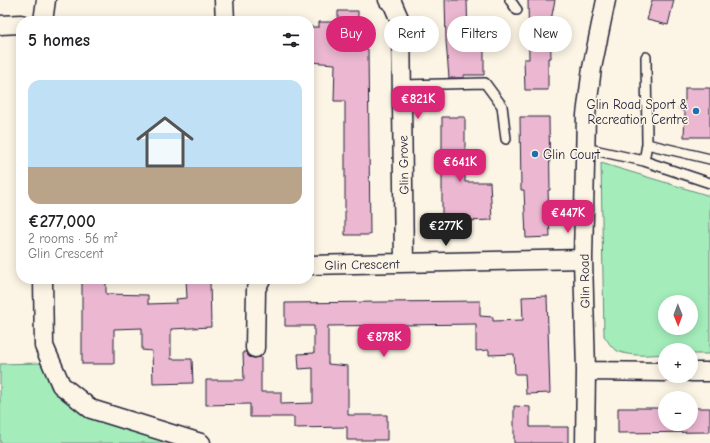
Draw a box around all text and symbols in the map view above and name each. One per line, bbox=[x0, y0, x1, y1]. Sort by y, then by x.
chip: Buy bbox=[326, 16, 376, 52]
chip: Rent bbox=[384, 16, 439, 52]
chip: Filters bbox=[447, 16, 511, 52]
chip: New bbox=[519, 16, 572, 52]
icon: filters bbox=[280, 29, 302, 51]
text: 5 homes bbox=[28, 31, 90, 50]
pin: €821K bbox=[390, 86, 446, 120]
text: €821K bbox=[401, 91, 435, 106]
place label: Glin Road Sport & Recreation Centre bbox=[586, 97, 688, 127]
icon: home bbox=[129, 106, 201, 178]
marker: Glin Road Sport & Recreation Centre bbox=[691, 106, 701, 116]
street label: Glin Grove bbox=[395, 135, 412, 195]
place label: Glin Court bbox=[543, 147, 601, 162]
pin: €641K bbox=[432, 149, 488, 183]
marker: Glin Court bbox=[530, 149, 540, 159]
text: €641K bbox=[443, 154, 477, 169]
pin: €447K bbox=[540, 200, 596, 234]
text: €447K bbox=[551, 205, 585, 220]
text: €277,000 bbox=[28, 212, 96, 231]
pin: €277K bbox=[418, 213, 474, 247]
text: €277K bbox=[429, 218, 463, 233]
text: 2 rooms · 56 m² bbox=[28, 231, 117, 246]
text: Glin Crescent bbox=[28, 246, 103, 261]
street label: Glin Road bbox=[577, 254, 592, 308]
street label: Glin Crescent bbox=[324, 256, 401, 273]
north arrow bbox=[658, 295, 698, 335]
map controls bbox=[658, 295, 698, 431]
pin: €878K bbox=[356, 324, 412, 358]
text: €878K bbox=[366, 329, 402, 344]
button: + bbox=[658, 343, 698, 383]
button: − bbox=[658, 391, 698, 431]

